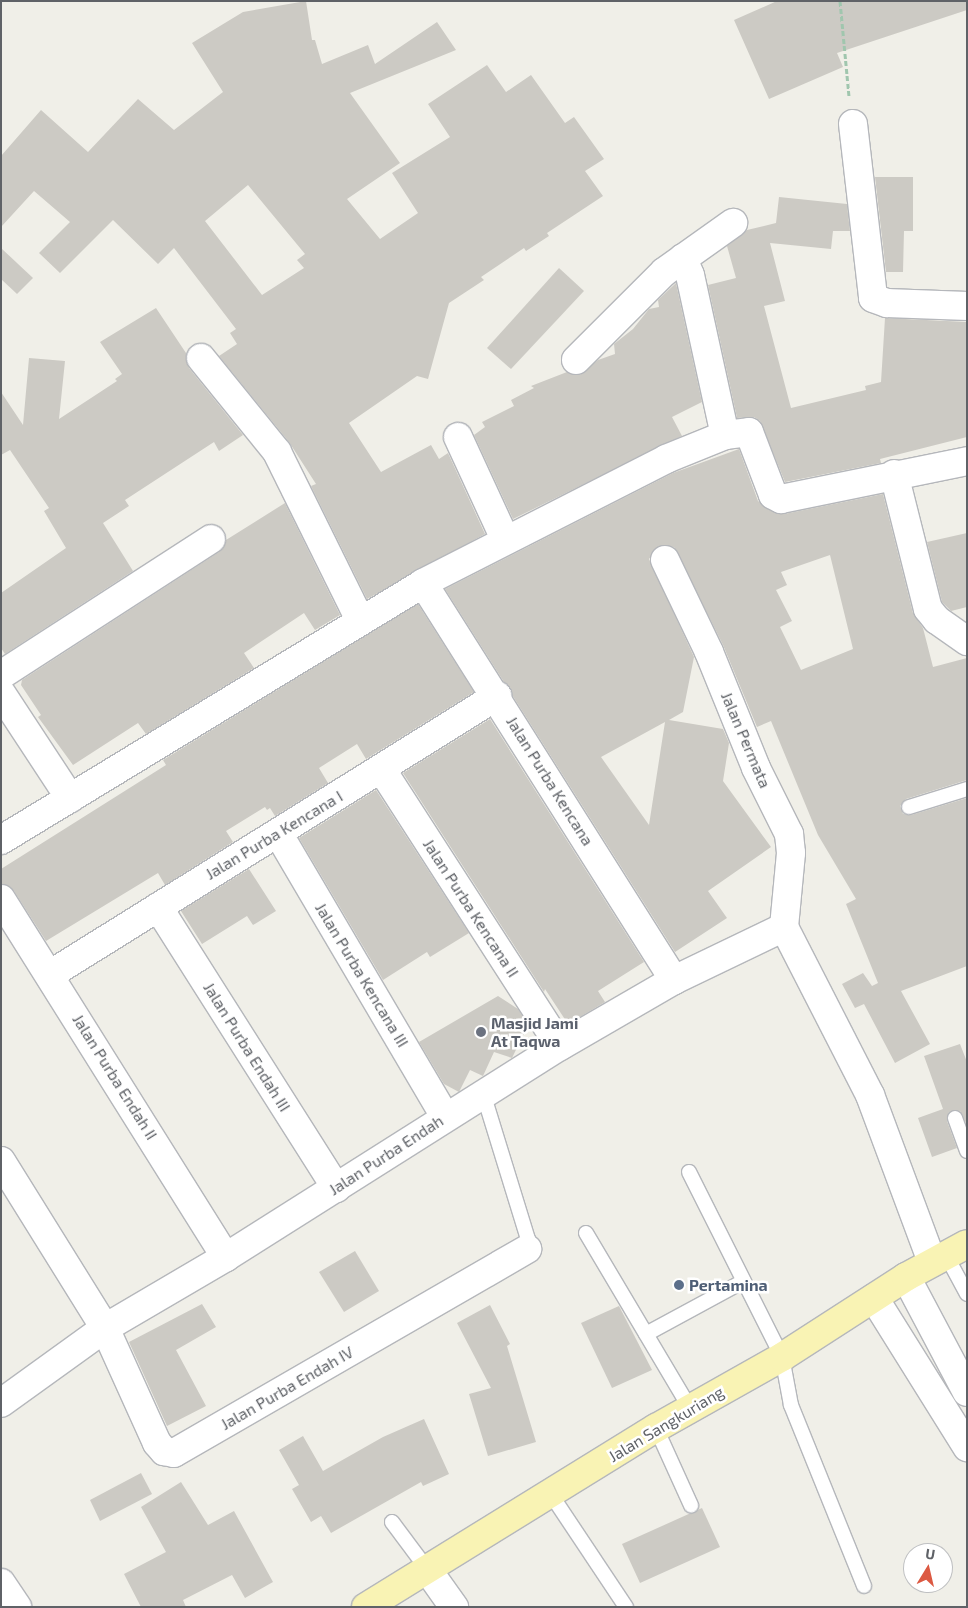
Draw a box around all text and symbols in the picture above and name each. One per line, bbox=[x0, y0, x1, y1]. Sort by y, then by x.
street label: Jalan Permata bbox=[717, 689, 775, 791]
street label: Jalan Purba Kencana bbox=[502, 713, 598, 849]
street label: Jalan Purba Kencana I bbox=[202, 786, 346, 884]
street label: Jalan Purba Kencana II bbox=[419, 835, 523, 981]
street label: Jalan Purba Kencana III bbox=[311, 899, 413, 1051]
street label: Jalan Purba Endah III bbox=[199, 979, 295, 1115]
street label: Jalan Purba Endah II bbox=[69, 1011, 161, 1143]
place label: Masjid Jami At Taqwa bbox=[491, 1013, 579, 1051]
marker: Masjid Jami At Taqwa bbox=[475, 1026, 487, 1038]
street label: Jalan Purba Endah bbox=[325, 1111, 447, 1199]
place label: Pertamina bbox=[689, 1275, 768, 1295]
marker: Pertamina bbox=[673, 1279, 685, 1291]
street label: Jalan Purba Endah IV bbox=[217, 1342, 357, 1434]
street label: Jalan Sangkuriang bbox=[605, 1382, 727, 1466]
north arrow bbox=[903, 1543, 953, 1593]
text: U bbox=[924, 1545, 936, 1563]

